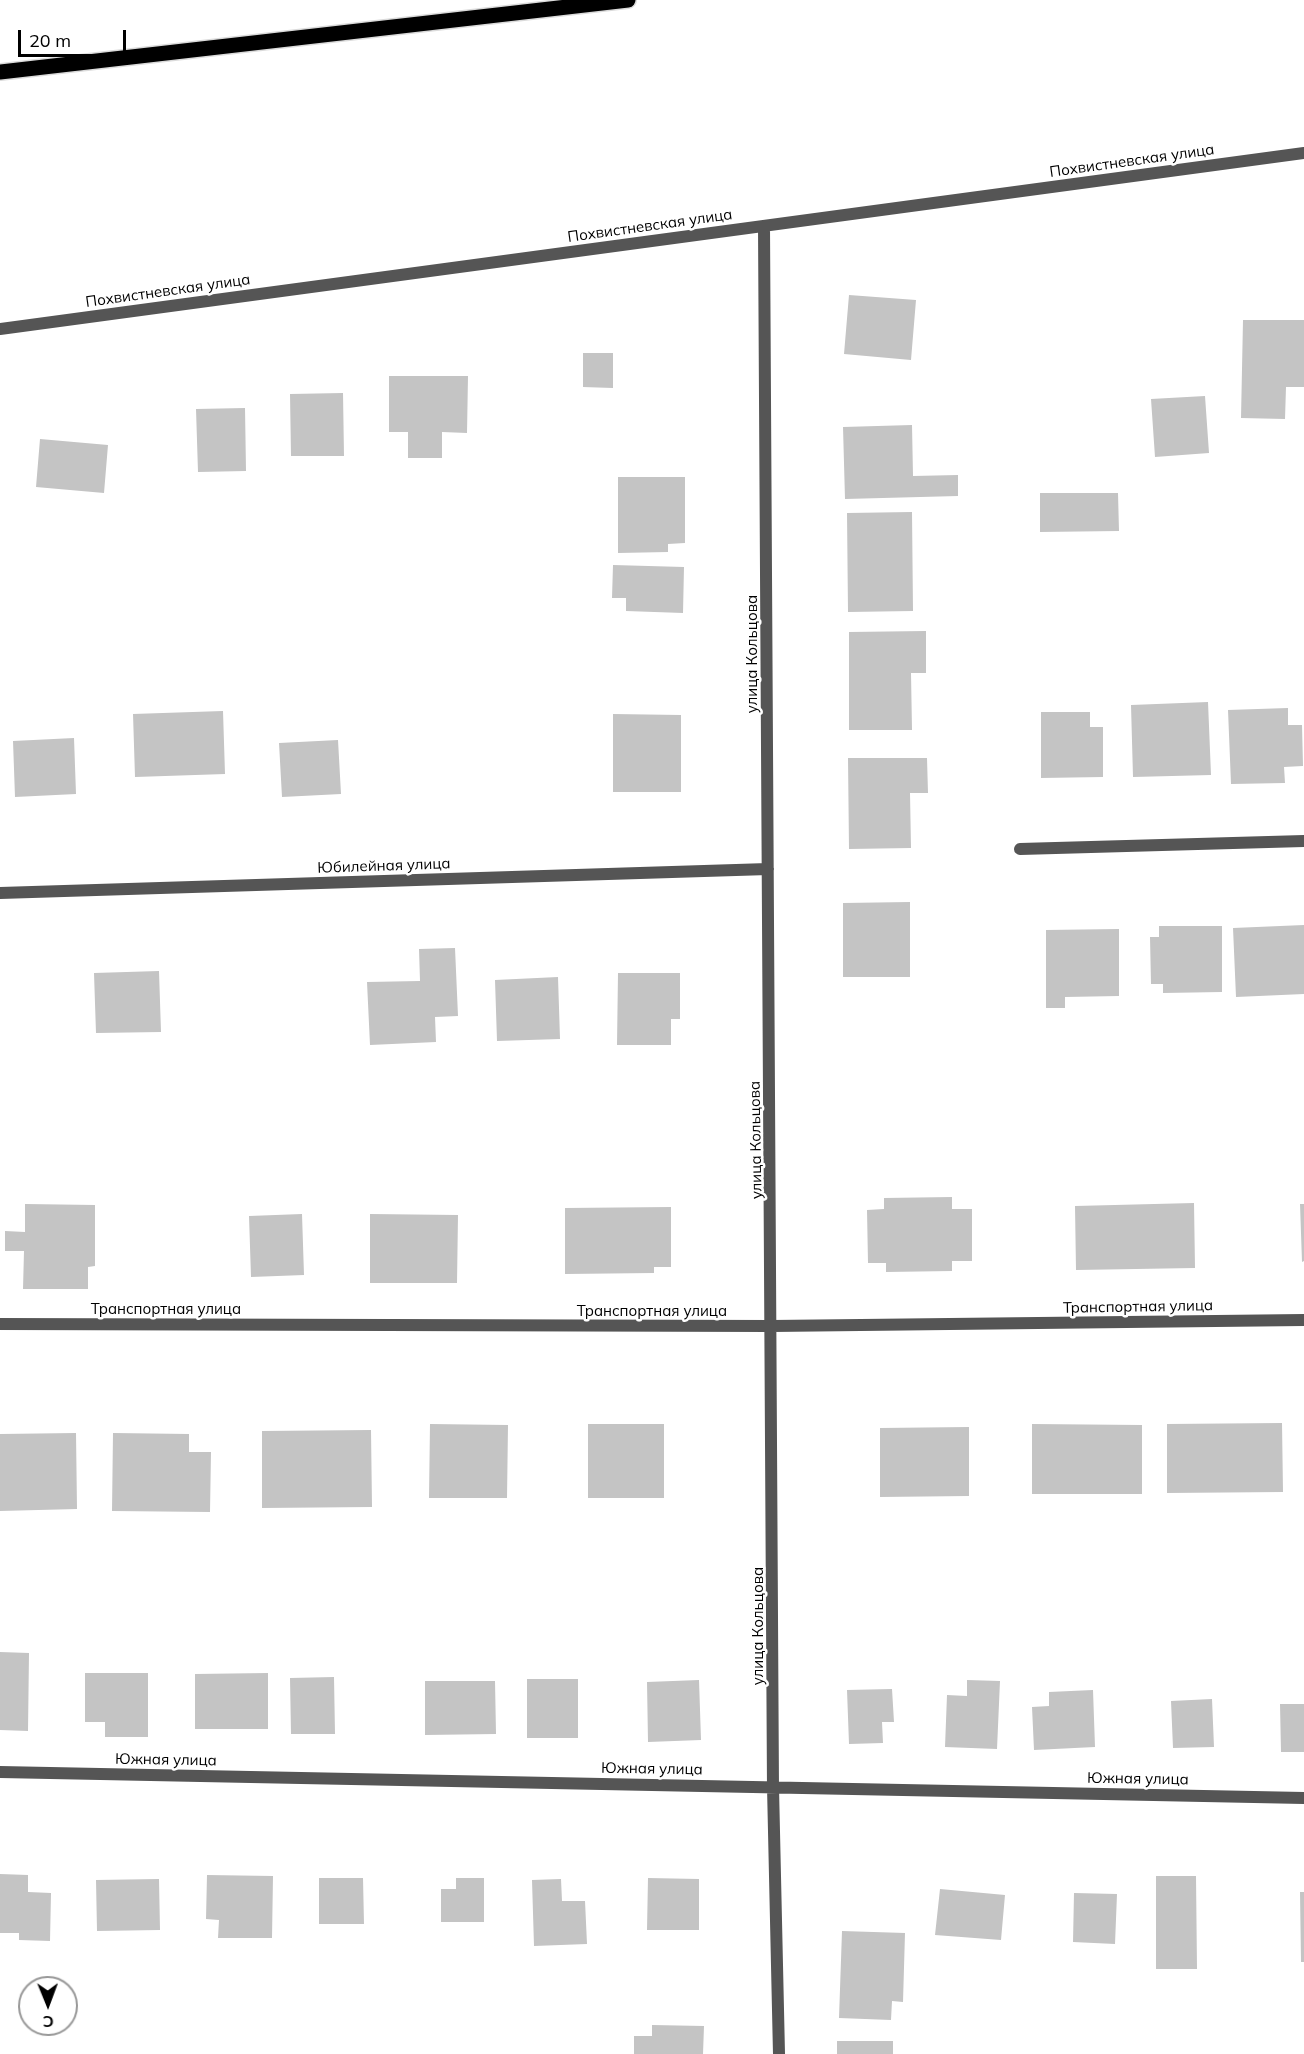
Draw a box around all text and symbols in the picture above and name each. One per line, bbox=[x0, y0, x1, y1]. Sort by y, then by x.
scale bar bbox=[21, 18, 129, 56]
text: 20 m bbox=[29, 29, 71, 52]
street label: Похвистневская улица bbox=[1048, 141, 1216, 181]
street label: Похвистневская улица bbox=[566, 206, 734, 246]
street label: Похвистневская улица bbox=[84, 271, 252, 311]
street label: улица Кольцова bbox=[743, 595, 761, 713]
street label: Юбилейная улица bbox=[317, 855, 451, 877]
street label: улица Кольцова bbox=[746, 1081, 766, 1199]
street label: Транспортная улица bbox=[1063, 1297, 1213, 1317]
street label: Транспортная улица bbox=[91, 1300, 241, 1318]
street label: Транспортная улица bbox=[577, 1302, 727, 1320]
street label: улица Кольцова bbox=[749, 1567, 767, 1685]
street label: Южная улица bbox=[115, 1750, 217, 1770]
street label: Южная улица bbox=[601, 1759, 703, 1779]
street label: Южная улица bbox=[1087, 1769, 1189, 1789]
north arrow bbox=[18, 1976, 78, 2036]
text: С bbox=[43, 2012, 54, 2032]

